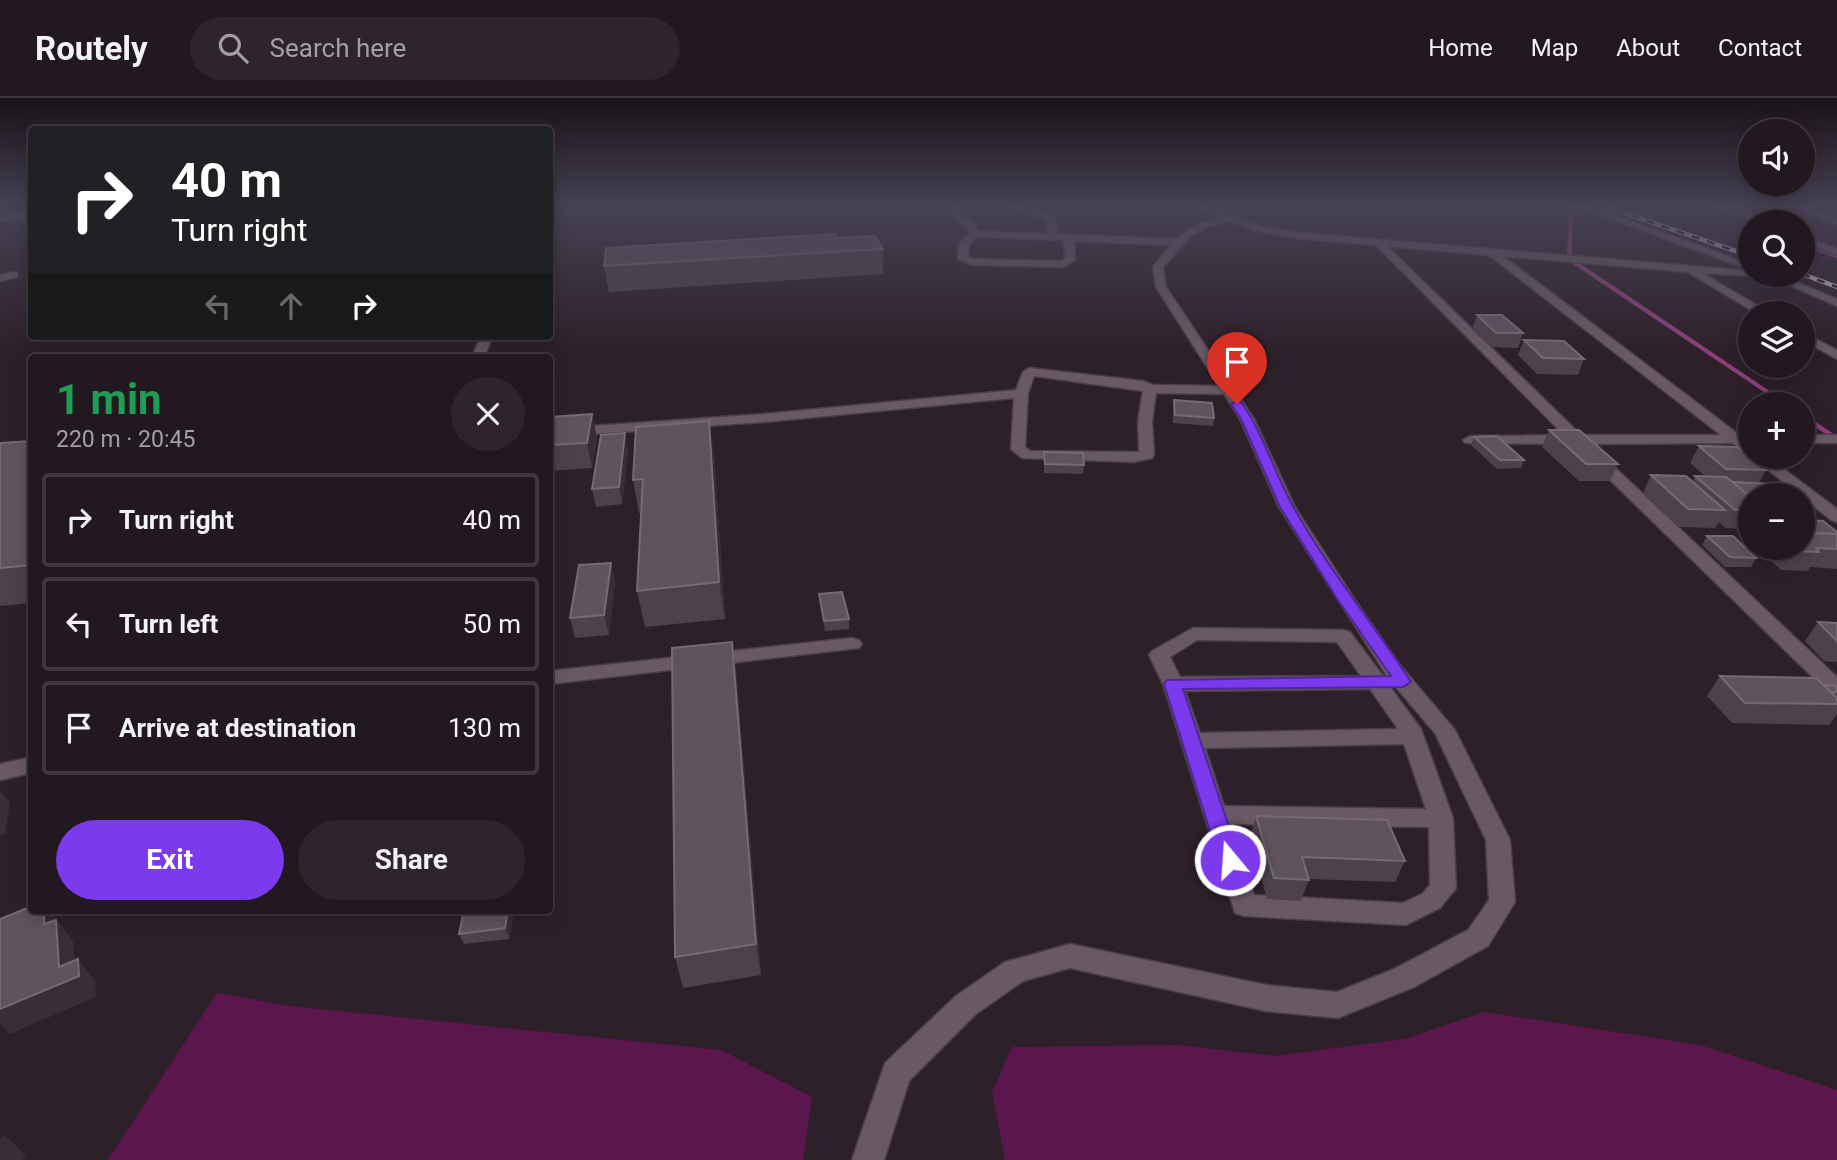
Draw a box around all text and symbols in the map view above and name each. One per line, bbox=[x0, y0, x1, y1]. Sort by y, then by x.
search box bbox=[190, 17, 680, 80]
text: Routely bbox=[35, 29, 148, 68]
icon: search bbox=[214, 29, 252, 67]
text: Search here bbox=[270, 33, 406, 63]
text: Home bbox=[1428, 34, 1493, 62]
text: Map bbox=[1531, 34, 1578, 62]
text: About bbox=[1616, 34, 1680, 62]
text: Contact bbox=[1718, 34, 1802, 62]
map controls bbox=[1738, 119, 1815, 560]
button: sound bbox=[1738, 119, 1815, 196]
text: 40 m bbox=[171, 152, 282, 209]
icon: right bbox=[56, 154, 147, 245]
button: search bbox=[1738, 210, 1815, 287]
text: Turn right bbox=[171, 211, 307, 249]
icon: left bbox=[199, 287, 237, 325]
icon: ahead bbox=[272, 287, 310, 325]
icon: right bbox=[345, 287, 383, 325]
button: layers bbox=[1738, 301, 1815, 378]
pin bbox=[1207, 332, 1267, 404]
icon: arrive bbox=[1218, 343, 1256, 381]
text: 1 min bbox=[56, 375, 162, 424]
button: close bbox=[451, 377, 525, 451]
button: + bbox=[1738, 392, 1815, 469]
text: 220 m · 20:45 bbox=[56, 426, 195, 453]
button: − bbox=[1738, 483, 1815, 560]
icon: right bbox=[60, 501, 98, 539]
text: Turn right bbox=[119, 505, 234, 535]
text: 40 m bbox=[463, 505, 521, 535]
icon: left bbox=[60, 605, 98, 643]
text: Turn left bbox=[119, 609, 218, 639]
text: 50 m bbox=[463, 609, 521, 639]
icon: arrive bbox=[60, 709, 98, 747]
text: Arrive at destination bbox=[119, 713, 356, 743]
text: 130 m bbox=[448, 713, 521, 743]
button: Exit bbox=[56, 820, 284, 900]
button: Share bbox=[298, 820, 525, 900]
position arrow bbox=[1193, 823, 1267, 897]

